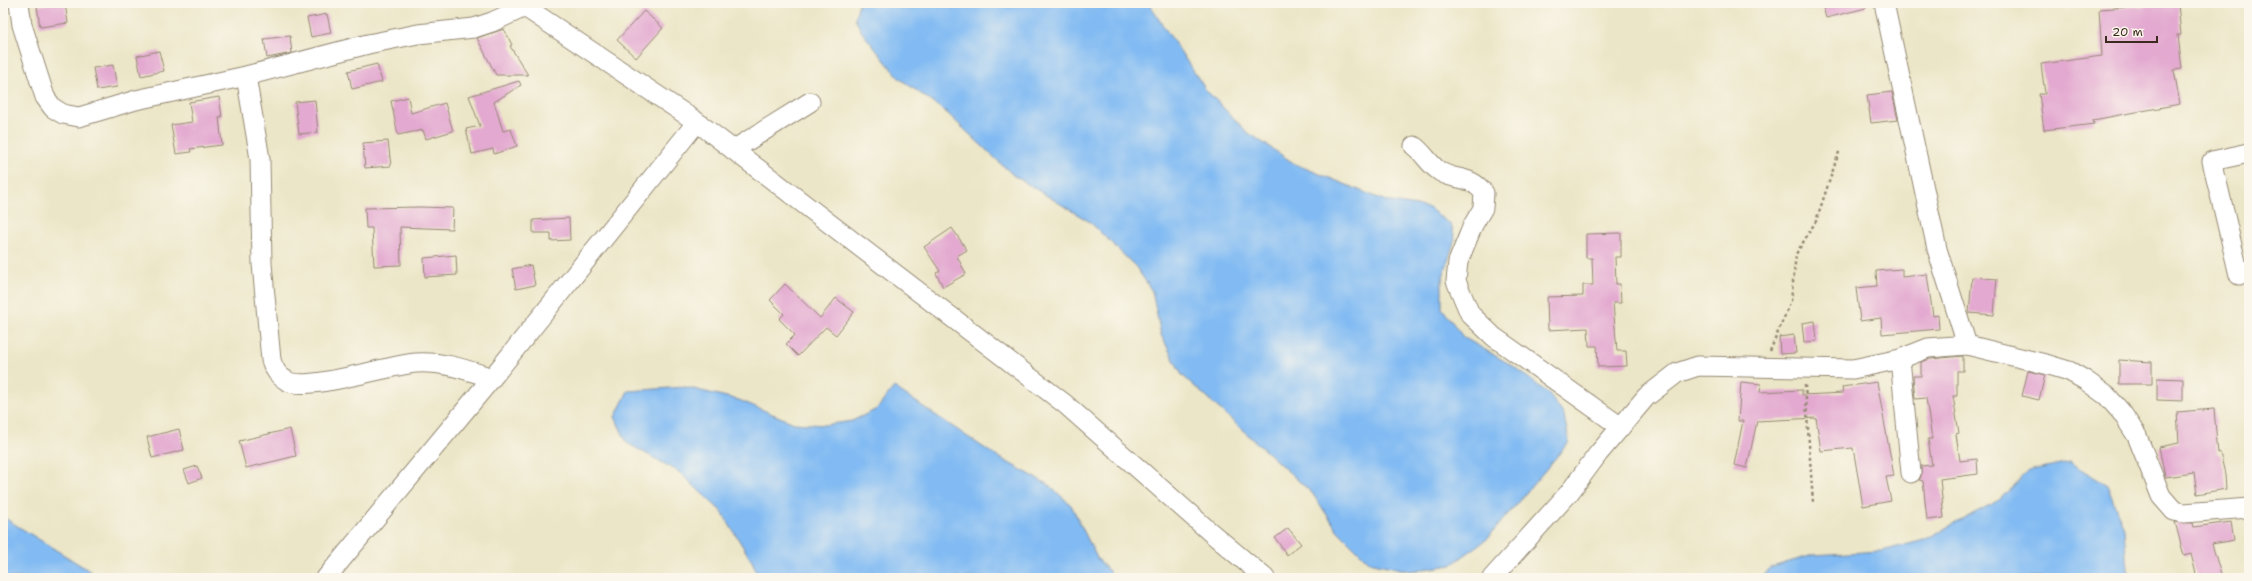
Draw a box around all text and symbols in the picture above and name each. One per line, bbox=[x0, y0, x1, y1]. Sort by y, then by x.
scale bar bbox=[2106, 18, 2157, 44]
text: 20 m bbox=[2112, 24, 2143, 40]

